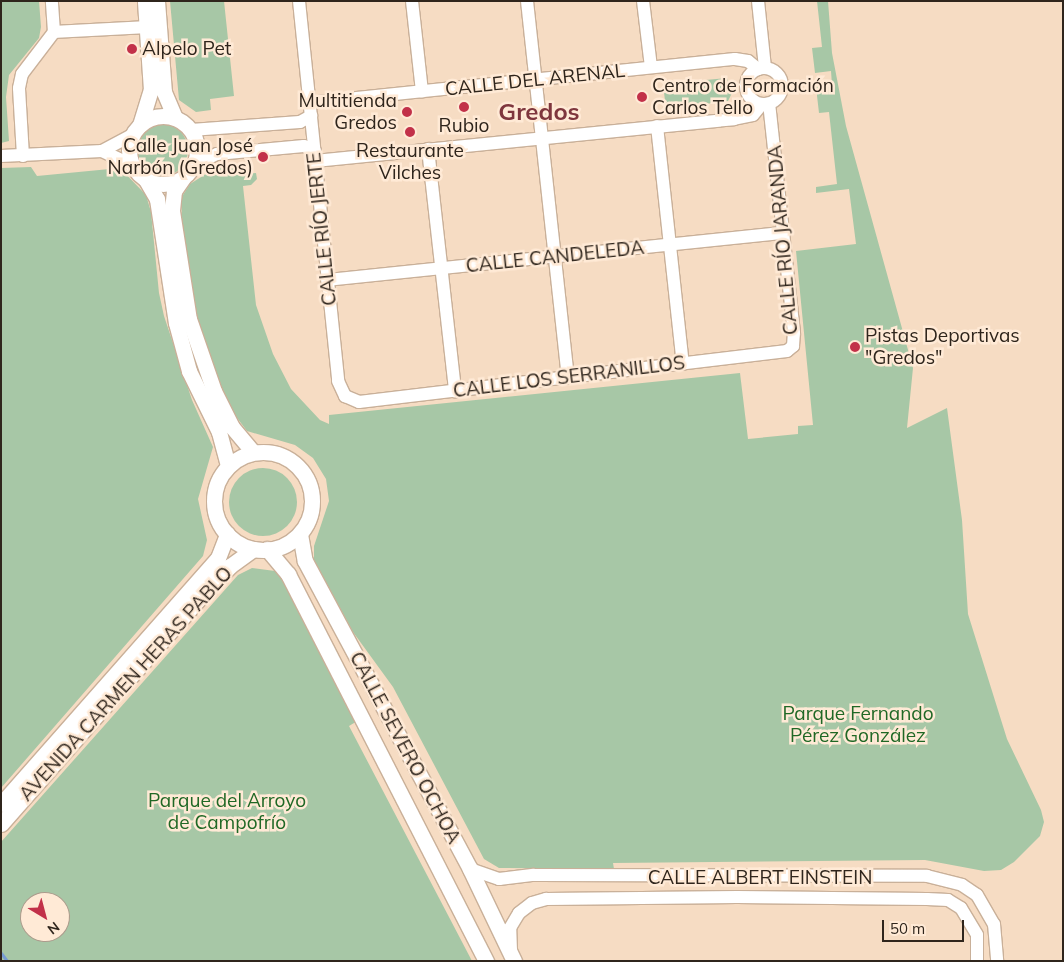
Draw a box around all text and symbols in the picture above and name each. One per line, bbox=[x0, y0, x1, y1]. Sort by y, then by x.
place label: Alpelo Pet bbox=[142, 38, 231, 60]
marker: Alpelo Pet bbox=[126, 43, 138, 55]
street label: CALLE DEL ARENAL bbox=[444, 59, 626, 101]
place label: Centro de Formación Carlos Tello bbox=[652, 75, 834, 119]
place label: Multitienda Gredos bbox=[299, 90, 397, 134]
marker: Centro de Formación Carlos Tello bbox=[636, 91, 648, 103]
district label: Gredos bbox=[498, 98, 580, 126]
marker: Rubio bbox=[458, 101, 470, 113]
marker: Multitienda Gredos bbox=[401, 106, 413, 118]
place label: Rubio bbox=[439, 115, 489, 137]
marker: Restaurante Vilches bbox=[404, 126, 416, 138]
place label: Calle Juan José Narbón (Gredos) bbox=[108, 135, 253, 179]
place label: Restaurante Vilches bbox=[356, 140, 464, 184]
street label: CALLE RÍO JARANDA bbox=[763, 144, 803, 336]
marker: Calle Juan José Narbón (Gredos) bbox=[257, 151, 269, 163]
street label: CALLE RÍO JERTE bbox=[303, 151, 341, 307]
street label: CALLE CANDELEDA bbox=[465, 236, 645, 278]
place label: Pistas Deportivas "Gredos" bbox=[865, 325, 1020, 369]
marker: Pistas Deportivas "Gredos" bbox=[849, 341, 861, 353]
street label: CALLE LOS SERRANILLOS bbox=[452, 351, 686, 403]
street label: AVENIDA CARMEN HERAS PABLO bbox=[15, 562, 237, 806]
street label: CALLE SEVERO OCHOA bbox=[345, 648, 465, 848]
park label: Parque Fernando Pérez González bbox=[782, 703, 934, 747]
park label: Parque del Arroyo de Campofrío bbox=[148, 790, 306, 834]
street label: CALLE ALBERT EINSTEIN bbox=[648, 867, 872, 889]
north arrow bbox=[20, 892, 70, 942]
scale bar bbox=[884, 910, 966, 942]
text: N bbox=[44, 918, 63, 939]
text: 50 m bbox=[890, 919, 925, 938]

